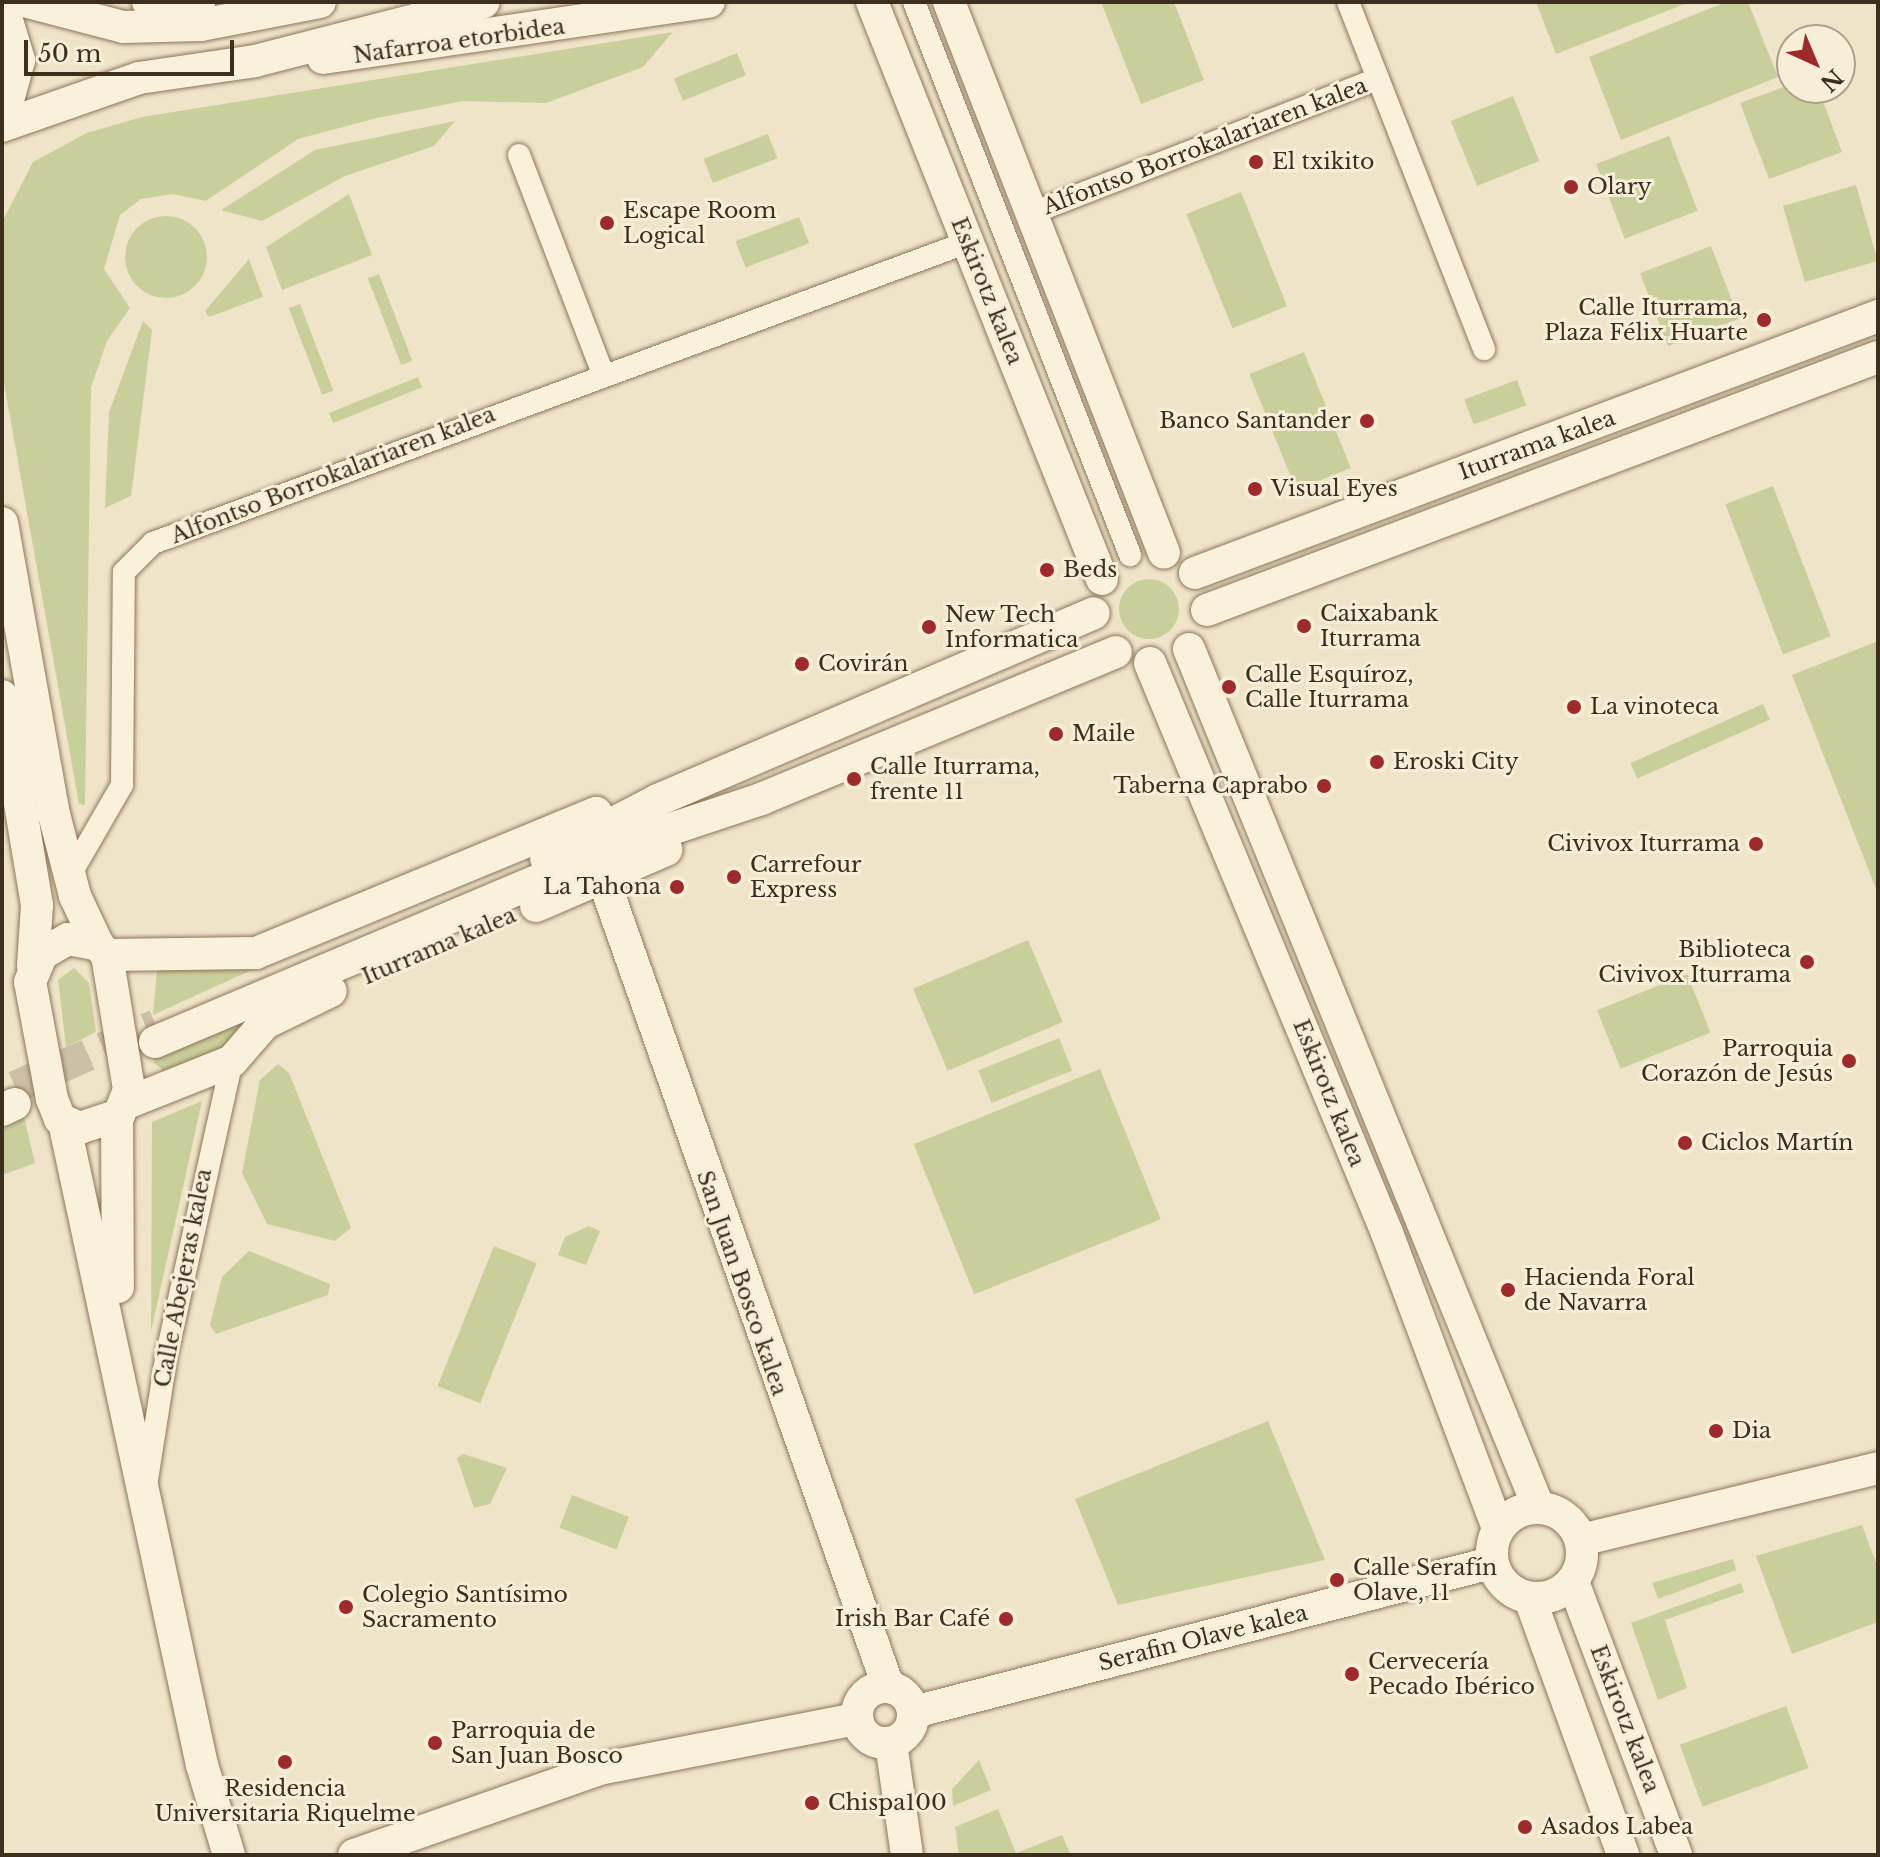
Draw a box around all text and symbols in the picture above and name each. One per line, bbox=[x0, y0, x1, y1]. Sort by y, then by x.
street label: Nafarroa etorbidea bbox=[351, 13, 567, 69]
scale bar bbox=[28, 24, 238, 74]
north arrow bbox=[1776, 24, 1856, 104]
text: 50 m bbox=[38, 39, 101, 68]
text: N bbox=[1815, 63, 1848, 97]
street label: Alfontso Borrokalariaren kalea bbox=[1039, 72, 1371, 220]
place label: El txikito bbox=[1272, 149, 1374, 175]
marker: El txikito bbox=[1247, 153, 1265, 171]
place label: Olary bbox=[1587, 174, 1651, 200]
marker: Olary bbox=[1562, 178, 1580, 196]
place label: Escape Room Logical bbox=[623, 197, 776, 248]
marker: Escape Room Logical bbox=[598, 214, 616, 232]
street label: Eskirotz kalea bbox=[946, 214, 1028, 368]
place label: Calle Iturrama, Plaza Félix Huarte bbox=[1544, 294, 1748, 346]
marker: Calle Iturrama, Plaza Félix Huarte bbox=[1755, 311, 1773, 329]
street label: Alfontso Borrokalariaren kalea bbox=[167, 401, 499, 549]
street label: Iturrama kalea bbox=[1455, 404, 1619, 486]
place label: Banco Santander bbox=[1159, 408, 1351, 434]
marker: Banco Santander bbox=[1358, 412, 1376, 430]
place label: Visual Eyes bbox=[1271, 476, 1398, 502]
marker: Visual Eyes bbox=[1246, 480, 1264, 498]
place label: Beds bbox=[1063, 557, 1117, 583]
marker: Beds bbox=[1038, 561, 1056, 579]
place label: Caixabank Iturrama bbox=[1320, 600, 1438, 652]
place label: New Tech Informatica bbox=[945, 601, 1079, 652]
marker: Caixabank Iturrama bbox=[1295, 617, 1313, 635]
marker: New Tech Informatica bbox=[920, 618, 938, 636]
place label: Covirán bbox=[818, 651, 908, 677]
marker: Covirán bbox=[793, 655, 811, 673]
place label: Calle Esquíroz, Calle Iturrama bbox=[1245, 661, 1413, 712]
marker: Calle Esquíroz, Calle Iturrama bbox=[1220, 678, 1238, 696]
place label: La vinoteca bbox=[1590, 694, 1720, 720]
marker: La vinoteca bbox=[1565, 698, 1583, 716]
place label: Maile bbox=[1072, 721, 1135, 747]
marker: Maile bbox=[1047, 725, 1065, 743]
place label: Eroski City bbox=[1393, 749, 1518, 775]
place label: Calle Iturrama, frente 11 bbox=[870, 753, 1040, 804]
marker: Eroski City bbox=[1368, 753, 1386, 771]
marker: Calle Iturrama, frente 11 bbox=[845, 770, 863, 788]
place label: Taberna Caprabo bbox=[1113, 773, 1308, 799]
marker: Taberna Caprabo bbox=[1315, 777, 1333, 795]
place label: Civivox Iturrama bbox=[1547, 831, 1740, 857]
marker: Civivox Iturrama bbox=[1747, 835, 1765, 853]
place label: Carrefour Express bbox=[750, 851, 862, 902]
marker: Carrefour Express bbox=[725, 868, 743, 886]
place label: La Tahona bbox=[542, 874, 661, 900]
marker: La Tahona bbox=[668, 878, 686, 896]
street label: Iturrama kalea bbox=[358, 902, 520, 990]
place label: Biblioteca Civivox Iturrama bbox=[1598, 936, 1791, 988]
marker: Biblioteca Civivox Iturrama bbox=[1798, 953, 1816, 971]
street label: Eskirotz kalea bbox=[1288, 1016, 1370, 1170]
place label: Parroquia Corazón de Jesús bbox=[1641, 1035, 1833, 1086]
marker: Parroquia Corazón de Jesús bbox=[1840, 1052, 1858, 1070]
place label: Ciclos Martín bbox=[1701, 1130, 1853, 1156]
marker: Ciclos Martín bbox=[1676, 1134, 1694, 1152]
street label: Calle Abejeras kalea bbox=[149, 1166, 217, 1390]
street label: San Juan Bosco kalea bbox=[691, 1167, 793, 1399]
place label: Hacienda Foral de Navarra bbox=[1524, 1264, 1695, 1316]
marker: Hacienda Foral de Navarra bbox=[1499, 1281, 1517, 1299]
place label: Dia bbox=[1732, 1418, 1771, 1444]
marker: Dia bbox=[1707, 1422, 1725, 1440]
place label: Calle Serafín Olave, 11 bbox=[1353, 1554, 1497, 1606]
marker: Calle Serafín Olave, 11 bbox=[1328, 1571, 1346, 1589]
place label: Colegio Santísimo Sacramento bbox=[362, 1581, 568, 1632]
marker: Colegio Santísimo Sacramento bbox=[337, 1598, 355, 1616]
street label: Serafin Olave kalea bbox=[1096, 1599, 1310, 1677]
place label: Irish Bar Café bbox=[834, 1606, 990, 1632]
marker: Irish Bar Café bbox=[997, 1610, 1015, 1628]
street label: Eskirotz kalea bbox=[1585, 1641, 1665, 1797]
place label: Cervecería Pecado Ibérico bbox=[1368, 1648, 1535, 1700]
marker: Cervecería Pecado Ibérico bbox=[1343, 1665, 1361, 1683]
place label: Parroquia de San Juan Bosco bbox=[451, 1717, 623, 1768]
marker: Parroquia de San Juan Bosco bbox=[426, 1734, 444, 1752]
marker: Residencia Universitaria Riquelme bbox=[276, 1753, 294, 1771]
place label: Residencia Universitaria Riquelme bbox=[154, 1775, 416, 1826]
place label: Chispa100 bbox=[828, 1790, 947, 1816]
marker: Chispa100 bbox=[803, 1794, 821, 1812]
place label: Asados Labea bbox=[1541, 1814, 1693, 1840]
marker: Asados Labea bbox=[1516, 1818, 1534, 1836]

